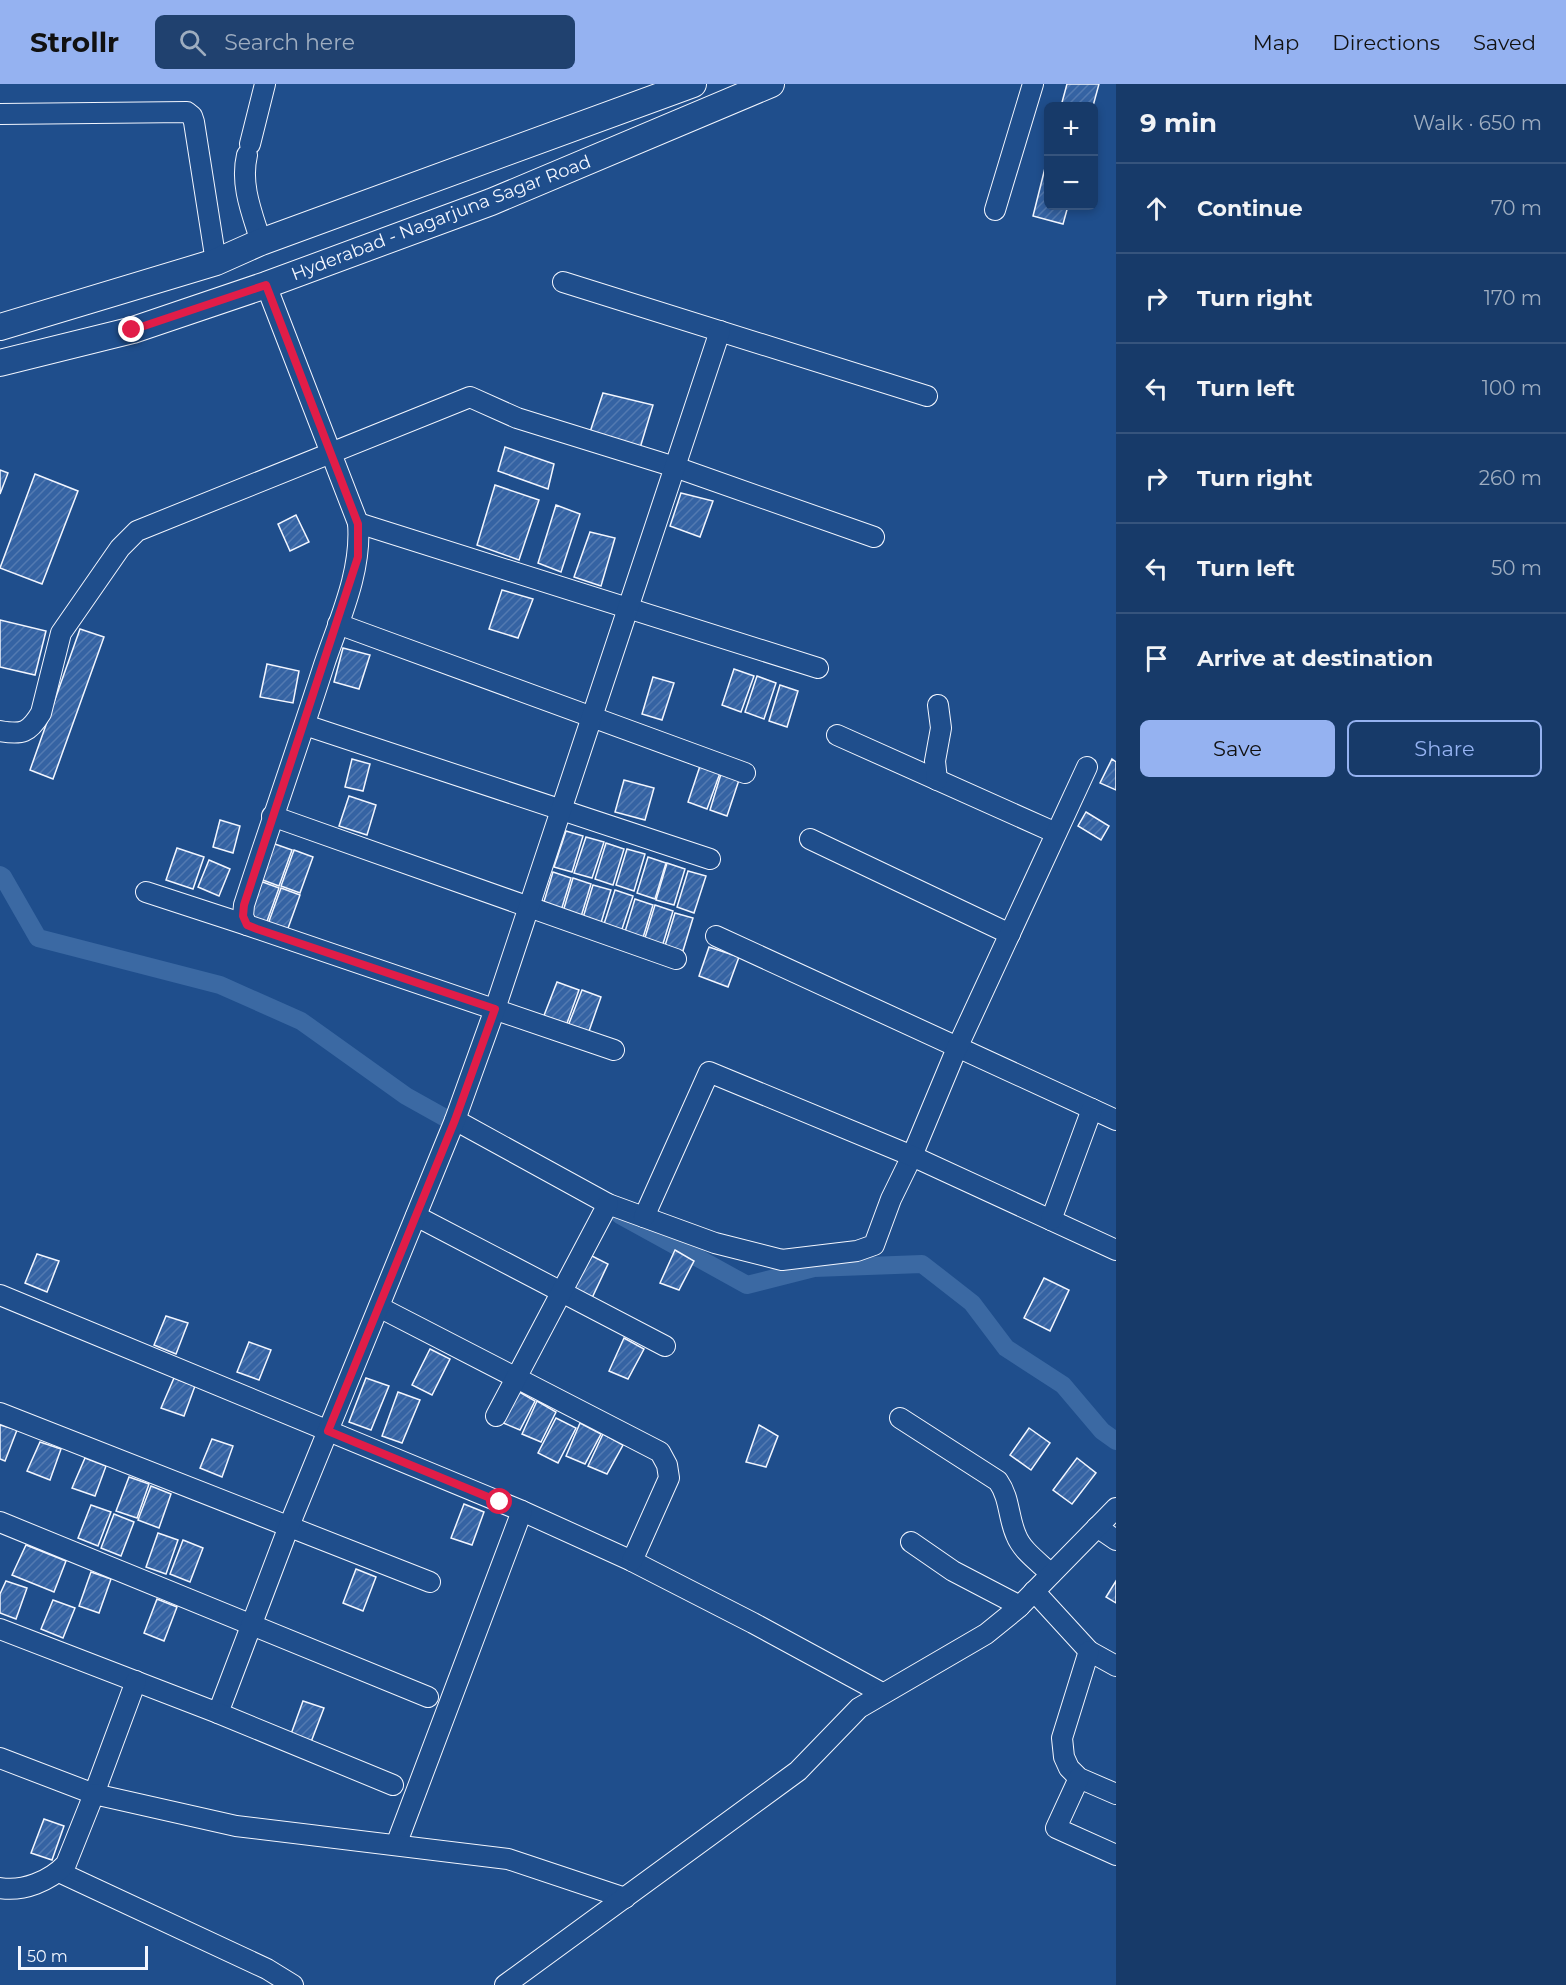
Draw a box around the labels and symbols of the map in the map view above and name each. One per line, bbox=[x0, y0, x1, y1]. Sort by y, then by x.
street label: Hyderabad - Nagarjuna Sagar Road bbox=[288, 151, 594, 285]
route end bbox=[118, 316, 144, 342]
route start bbox=[486, 1488, 512, 1514]
scale bar bbox=[18, 1943, 148, 1970]

